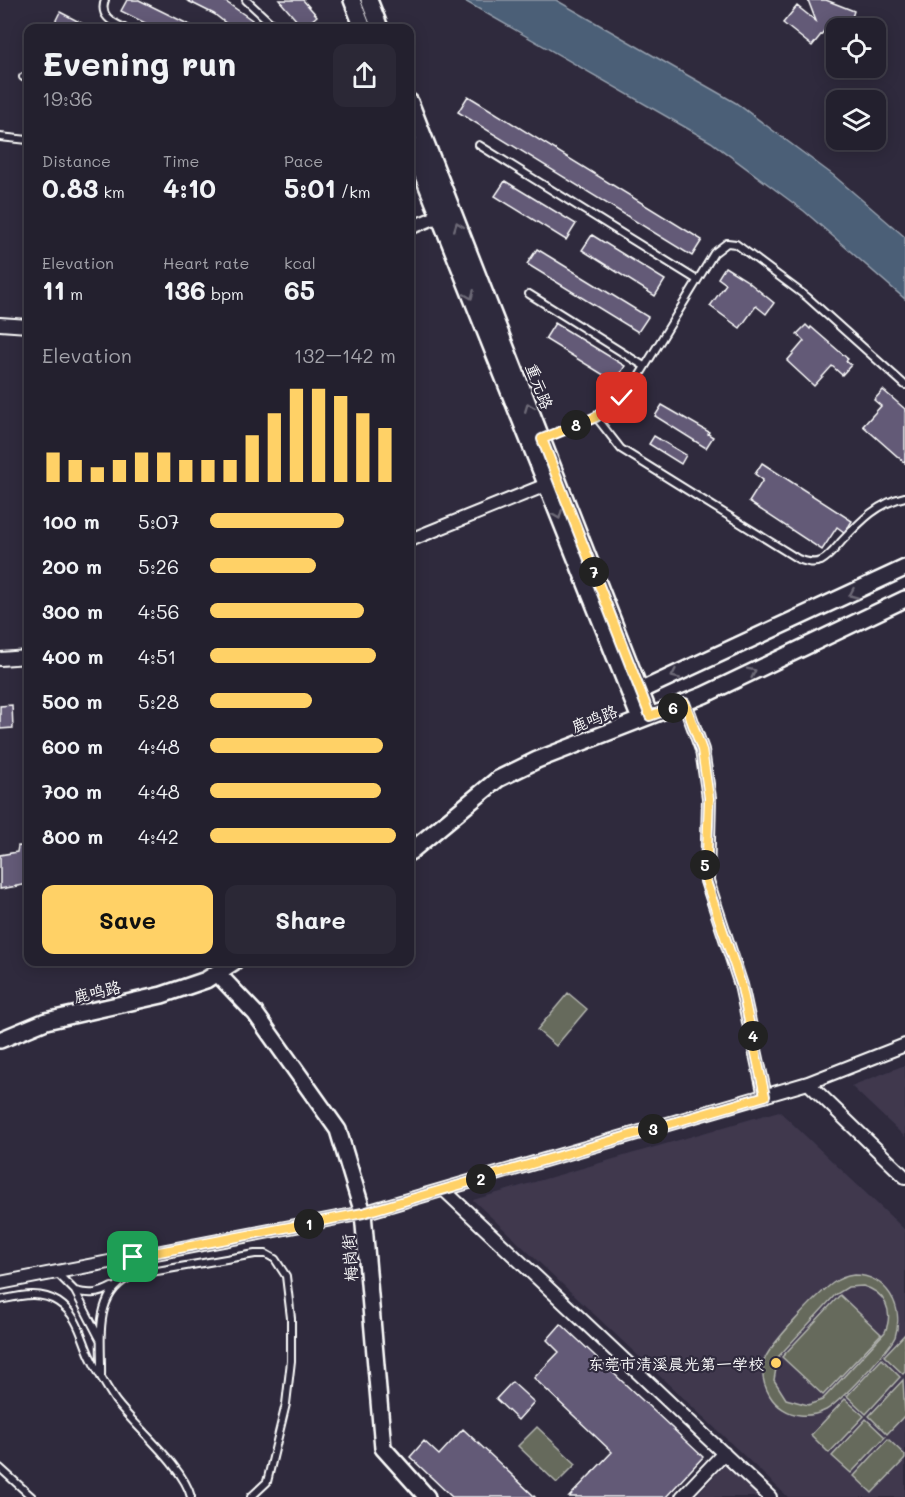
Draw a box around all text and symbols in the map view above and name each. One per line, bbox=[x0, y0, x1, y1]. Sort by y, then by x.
map controls bbox=[826, 18, 886, 150]
button: locate bbox=[826, 18, 886, 78]
text: Evening run bbox=[42, 41, 236, 84]
button: share bbox=[333, 44, 396, 107]
text: 19:36 bbox=[42, 85, 93, 111]
button: layers bbox=[826, 90, 886, 150]
text: Distance bbox=[42, 150, 111, 171]
text: Time bbox=[163, 150, 199, 171]
text: Pace bbox=[284, 150, 323, 171]
text: 0.83 bbox=[42, 171, 98, 205]
text: 4:10 bbox=[163, 171, 216, 205]
text: 5:01 bbox=[284, 171, 336, 205]
text: km bbox=[98, 181, 125, 202]
text: /km bbox=[336, 181, 370, 202]
one-way arrow bbox=[453, 221, 465, 232]
text: Elevation bbox=[42, 252, 114, 273]
text: Heart rate bbox=[163, 252, 249, 273]
text: kcal bbox=[284, 252, 316, 273]
text: 11 bbox=[42, 273, 65, 307]
text: 136 bbox=[163, 273, 206, 307]
text: 65 bbox=[284, 273, 315, 307]
text: m bbox=[65, 283, 83, 304]
text: bpm bbox=[206, 283, 244, 304]
one-way arrow bbox=[463, 289, 475, 300]
text: Elevation bbox=[42, 342, 132, 368]
text: 132–142 m bbox=[294, 342, 396, 368]
street label: 重元路 bbox=[522, 360, 558, 412]
pin bbox=[596, 372, 647, 423]
icon: check bbox=[605, 381, 638, 414]
one-way arrow bbox=[524, 402, 536, 413]
pin: 8 bbox=[561, 410, 591, 440]
text: 8 bbox=[571, 414, 581, 435]
text: 100 m bbox=[42, 508, 100, 534]
text: 5:07 bbox=[138, 508, 179, 534]
one-way arrow bbox=[551, 509, 563, 520]
text: 200 m bbox=[42, 553, 102, 579]
text: 5:26 bbox=[138, 553, 179, 579]
pin: 7 bbox=[579, 557, 609, 587]
text: 7 bbox=[590, 561, 598, 582]
one-way arrow bbox=[848, 587, 859, 599]
text: 300 m bbox=[42, 598, 103, 624]
text: 4:56 bbox=[138, 598, 180, 624]
text: 400 m bbox=[42, 643, 103, 669]
text: 4:51 bbox=[138, 643, 177, 669]
one-way arrow bbox=[671, 668, 682, 680]
one-way arrow bbox=[746, 668, 757, 680]
text: 500 m bbox=[42, 688, 102, 714]
text: 5:28 bbox=[138, 688, 179, 714]
pin: 6 bbox=[658, 693, 688, 723]
text: 6 bbox=[668, 697, 678, 718]
street label: 鹿鸣路 bbox=[568, 700, 620, 736]
text: 600 m bbox=[42, 733, 103, 759]
text: 4:48 bbox=[138, 733, 180, 759]
text: 700 m bbox=[42, 778, 102, 804]
text: 4:48 bbox=[138, 778, 180, 804]
text: 800 m bbox=[42, 823, 103, 849]
text: 4:42 bbox=[138, 823, 179, 849]
pin: 5 bbox=[690, 850, 720, 880]
text: 5 bbox=[700, 854, 710, 875]
button: Save bbox=[42, 885, 213, 954]
button: Share bbox=[225, 885, 396, 954]
street label: 鹿鸣路 bbox=[71, 975, 123, 1007]
pin: 4 bbox=[738, 1021, 768, 1051]
text: 4 bbox=[748, 1025, 758, 1046]
pin: 3 bbox=[638, 1114, 668, 1144]
text: 3 bbox=[648, 1118, 658, 1139]
pin: 2 bbox=[466, 1164, 496, 1194]
text: 2 bbox=[477, 1168, 485, 1189]
pin: 1 bbox=[294, 1209, 324, 1239]
text: 1 bbox=[305, 1213, 313, 1234]
pin bbox=[107, 1231, 158, 1282]
street label: 梅岗街 bbox=[336, 1233, 362, 1283]
icon: arrive bbox=[116, 1240, 149, 1273]
place label: 东莞市清溪晨光第一学校 bbox=[588, 1353, 764, 1374]
marker: 东莞市清溪晨光第一学校 bbox=[769, 1356, 783, 1370]

